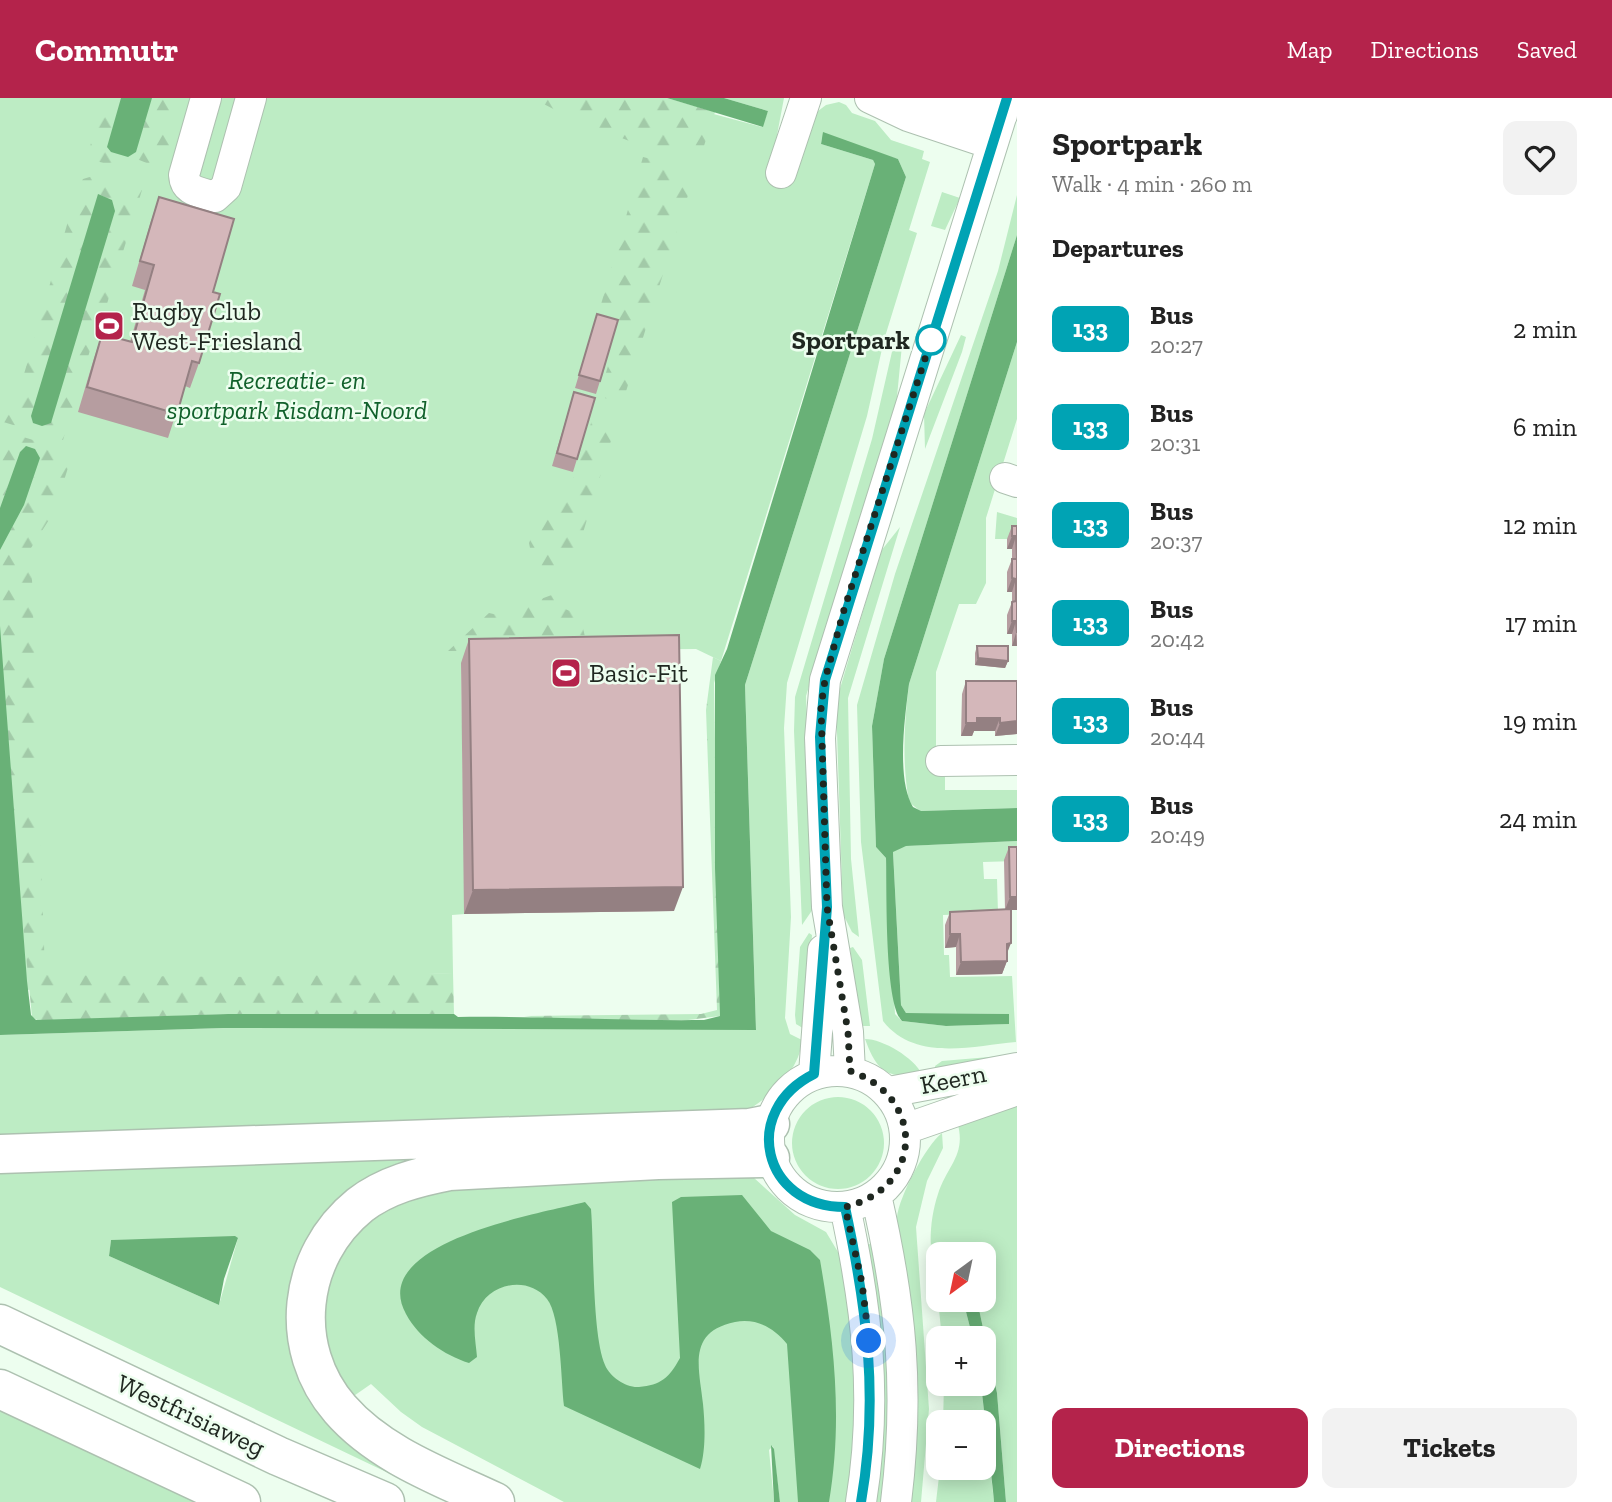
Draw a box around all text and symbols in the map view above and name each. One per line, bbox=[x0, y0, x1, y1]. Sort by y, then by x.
text: Commutr bbox=[35, 30, 178, 69]
text: Map bbox=[1287, 35, 1333, 64]
text: Directions bbox=[1371, 35, 1479, 64]
text: Saved bbox=[1517, 35, 1577, 64]
button: heart bbox=[1503, 121, 1577, 195]
text: Sportpark bbox=[1052, 124, 1202, 163]
text: Walk · 4 min · 260 m bbox=[1052, 170, 1252, 198]
text: Departures bbox=[1052, 232, 1184, 264]
place label: Rugby Club West-Friesland bbox=[132, 295, 302, 357]
text: Bus bbox=[1150, 299, 1193, 331]
sports icon: Rugby Club West-Friesland bbox=[92, 309, 126, 343]
text: 2 min bbox=[1513, 313, 1577, 345]
text: 133 bbox=[1073, 314, 1108, 343]
place label: Sportpark bbox=[792, 324, 911, 356]
marker: Sportpark bbox=[916, 325, 946, 355]
text: 20:27 bbox=[1150, 331, 1203, 359]
park label: Recreatie- en sportpark Risdam-Noord bbox=[167, 364, 427, 426]
text: Bus bbox=[1150, 397, 1193, 429]
text: 6 min bbox=[1513, 411, 1577, 443]
text: 133 bbox=[1073, 412, 1108, 441]
text: 20:31 bbox=[1150, 429, 1200, 457]
text: Bus bbox=[1150, 495, 1193, 527]
text: 12 min bbox=[1503, 509, 1577, 541]
text: 133 bbox=[1073, 510, 1108, 539]
text: 20:37 bbox=[1150, 527, 1202, 555]
text: Bus bbox=[1150, 593, 1193, 625]
text: 17 min bbox=[1505, 607, 1577, 639]
text: 133 bbox=[1073, 608, 1108, 637]
text: 20:42 bbox=[1150, 625, 1205, 653]
sports icon: Basic-Fit bbox=[549, 656, 583, 690]
place label: Basic-Fit bbox=[589, 657, 688, 689]
text: Bus bbox=[1150, 691, 1193, 723]
text: 19 min bbox=[1503, 705, 1577, 737]
text: 133 bbox=[1073, 706, 1108, 735]
text: 20:44 bbox=[1150, 723, 1205, 751]
text: Bus bbox=[1150, 789, 1193, 821]
text: 24 min bbox=[1499, 803, 1577, 835]
text: 133 bbox=[1073, 804, 1108, 833]
text: 20:49 bbox=[1150, 821, 1205, 849]
street label: Keern bbox=[917, 1057, 989, 1101]
north arrow bbox=[926, 1242, 996, 1312]
map controls bbox=[926, 1242, 996, 1480]
your location bbox=[851, 1323, 886, 1358]
button: + bbox=[926, 1326, 996, 1396]
street label: Westfrisiaweg bbox=[112, 1367, 270, 1463]
button: Directions bbox=[1052, 1408, 1308, 1488]
button: Tickets bbox=[1322, 1408, 1577, 1488]
button: − bbox=[926, 1410, 996, 1480]

